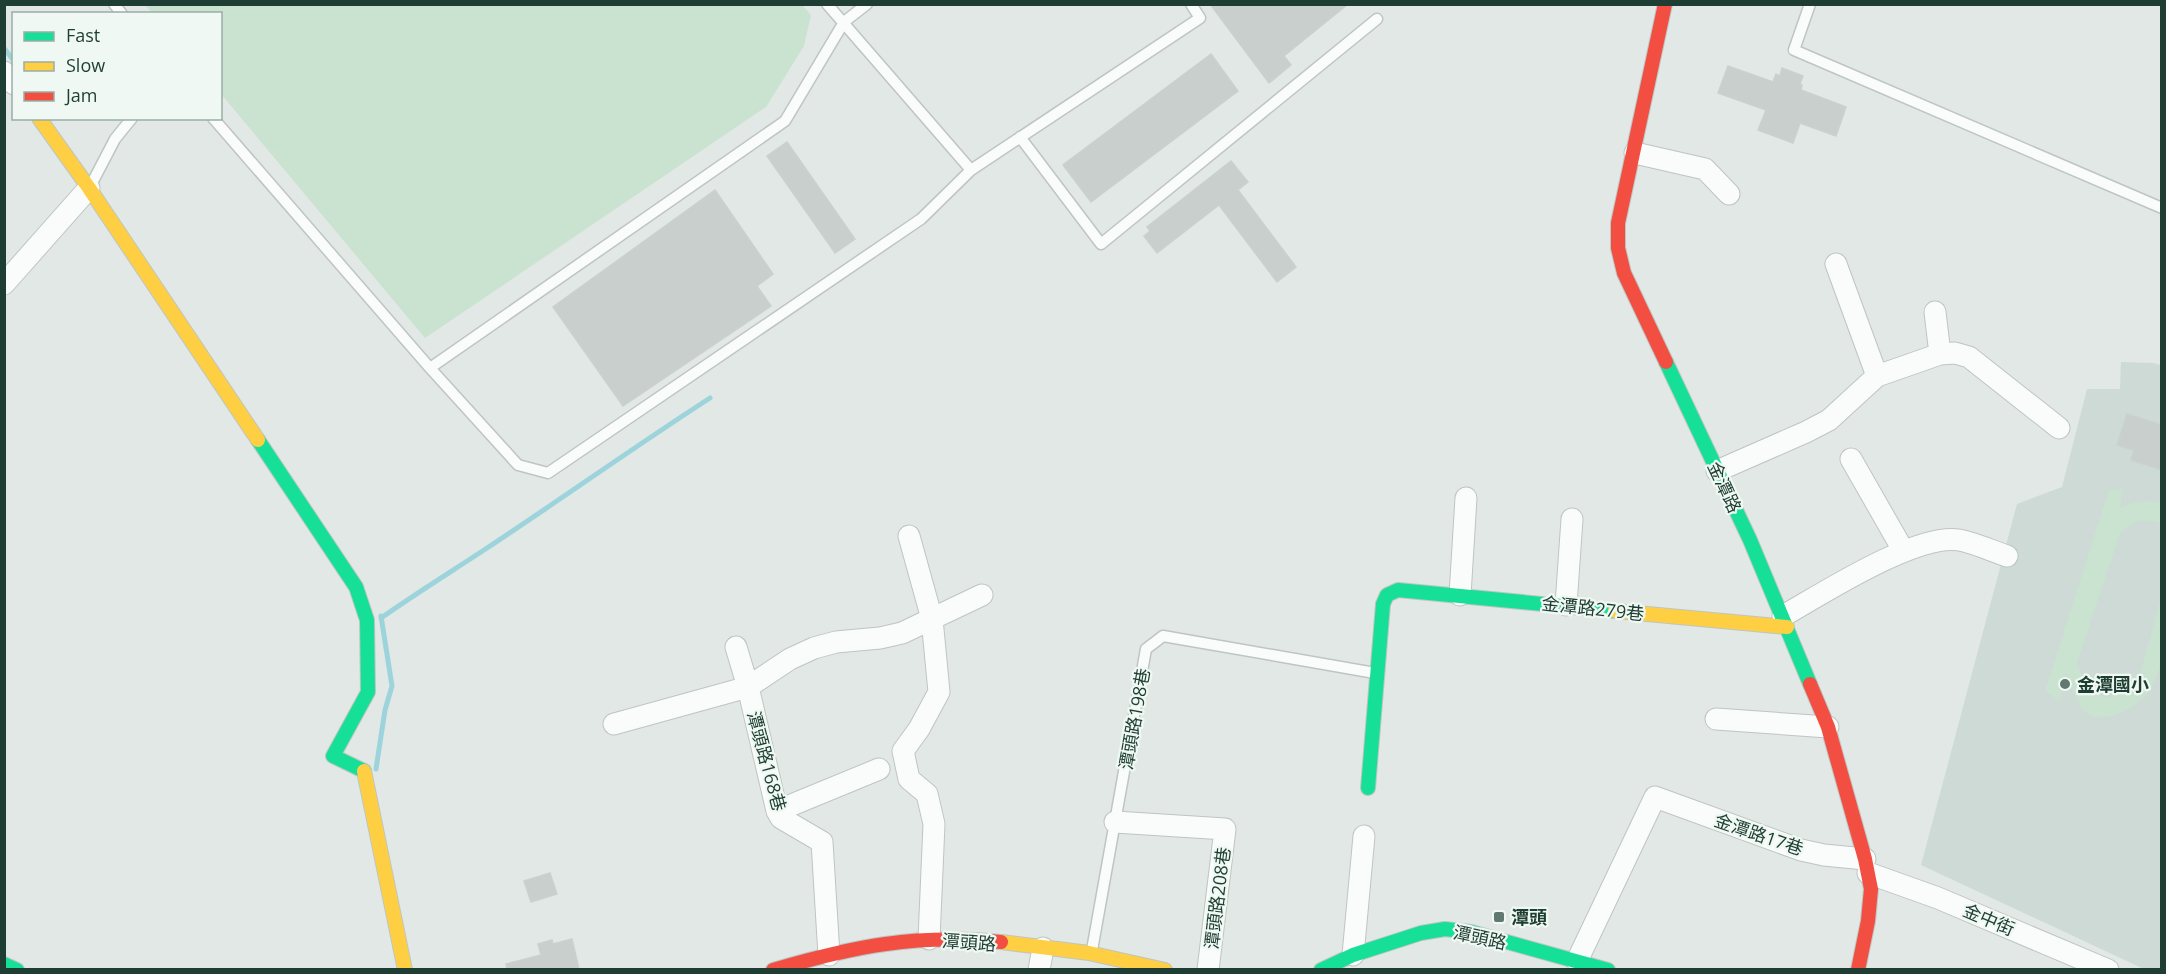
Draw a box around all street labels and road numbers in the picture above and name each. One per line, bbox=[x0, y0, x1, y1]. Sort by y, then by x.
street label: 金潭路 bbox=[1703, 457, 1747, 517]
street label: 金潭路279巷 bbox=[1541, 591, 1645, 625]
street label: 潭頭路198巷 bbox=[1113, 666, 1155, 772]
street label: 潭頭路168巷 bbox=[742, 708, 792, 814]
street label: 金潭路17巷 bbox=[1711, 808, 1807, 860]
street label: 潭頭路208巷 bbox=[1199, 845, 1235, 951]
street label: 金中街 bbox=[1959, 897, 2019, 941]
street label: 潭頭路 bbox=[1451, 920, 1509, 954]
street label: 潭頭路 bbox=[941, 928, 997, 956]

